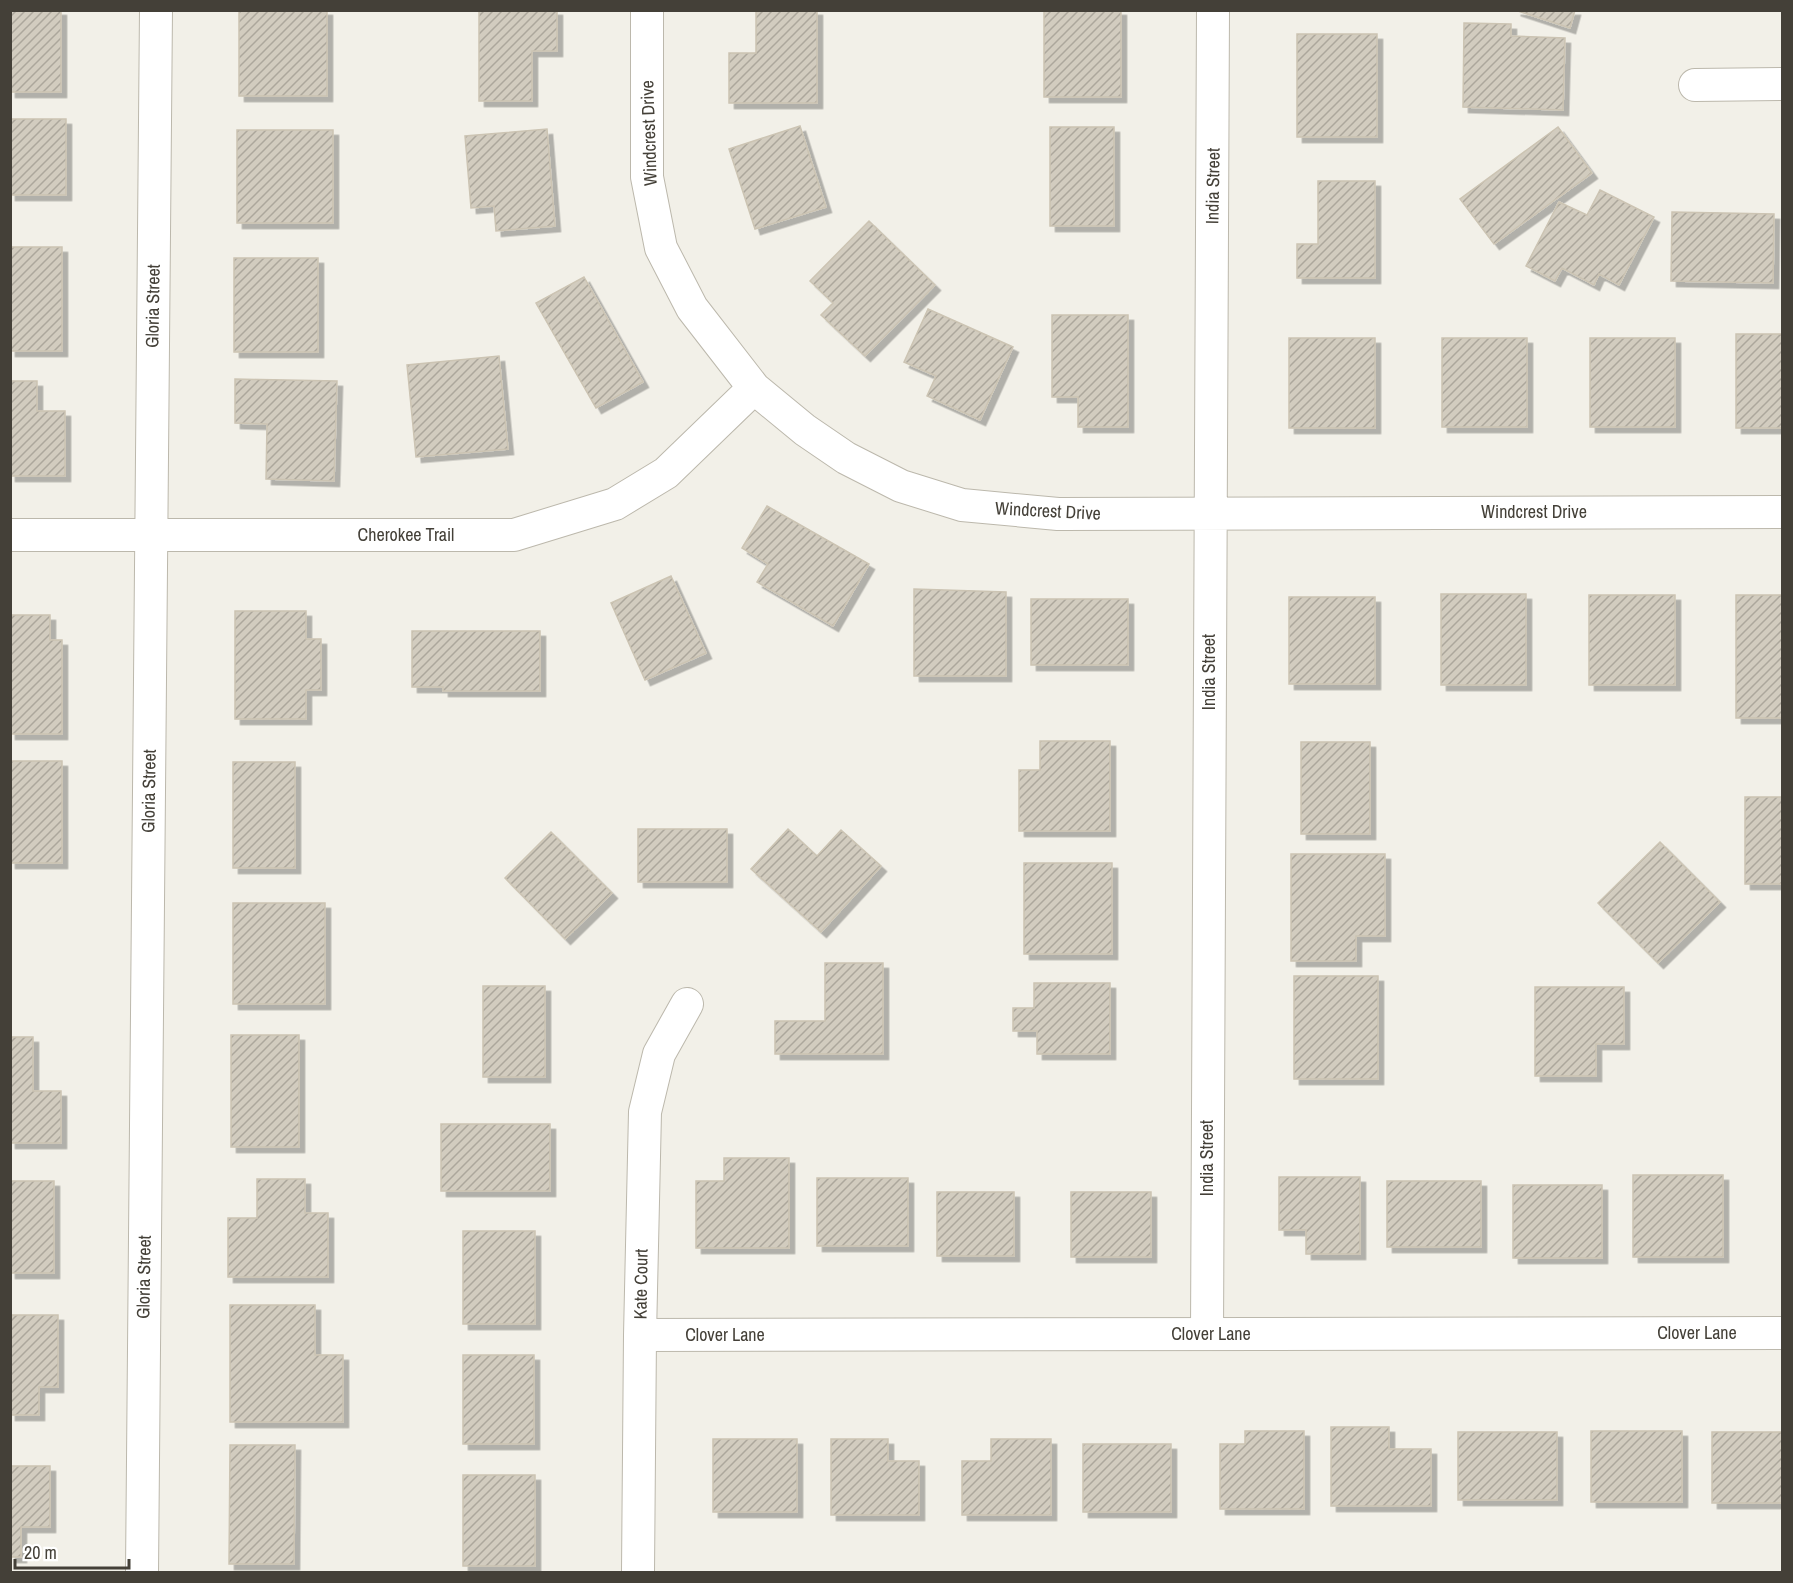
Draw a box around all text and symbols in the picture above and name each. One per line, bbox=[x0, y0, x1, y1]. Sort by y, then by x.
street label: Windcrest Drive bbox=[634, 80, 663, 186]
street label: India Street bbox=[1199, 148, 1226, 224]
street label: Gloria Street bbox=[139, 264, 166, 348]
street label: Windcrest Drive bbox=[995, 495, 1102, 526]
street label: Windcrest Drive bbox=[1481, 499, 1587, 524]
street label: Cherokee Trail bbox=[358, 522, 454, 547]
street label: India Street bbox=[1196, 634, 1221, 710]
street label: Gloria Street bbox=[135, 749, 162, 833]
street label: India Street bbox=[1194, 1120, 1219, 1196]
street label: Gloria Street bbox=[130, 1235, 157, 1319]
street label: Kate Court bbox=[627, 1248, 654, 1319]
street label: Clover Lane bbox=[1657, 1320, 1737, 1345]
street label: Clover Lane bbox=[1171, 1321, 1251, 1346]
street label: Clover Lane bbox=[685, 1322, 765, 1347]
scale bar bbox=[15, 1532, 129, 1570]
text: 20 m bbox=[24, 1540, 57, 1565]

